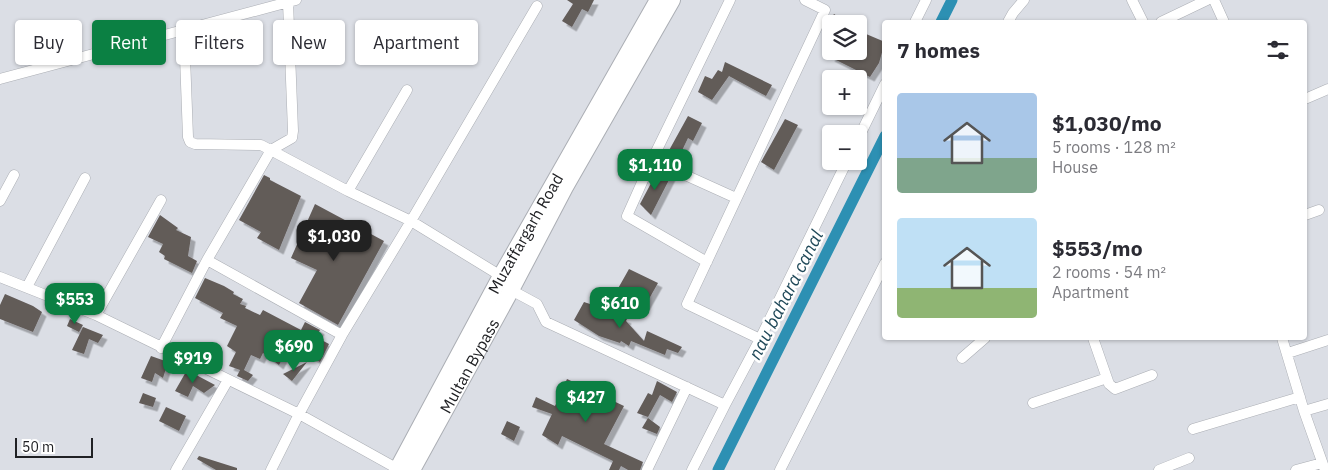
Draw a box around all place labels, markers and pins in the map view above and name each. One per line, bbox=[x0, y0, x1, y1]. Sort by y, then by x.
pin: $1,110 bbox=[614, 148, 696, 191]
pin: $1,030 bbox=[293, 220, 375, 262]
pin: $553 bbox=[45, 282, 105, 325]
pin: $610 bbox=[590, 286, 650, 329]
pin: $690 bbox=[264, 330, 324, 372]
pin: $919 bbox=[163, 342, 223, 384]
pin: $427 bbox=[556, 380, 616, 423]

